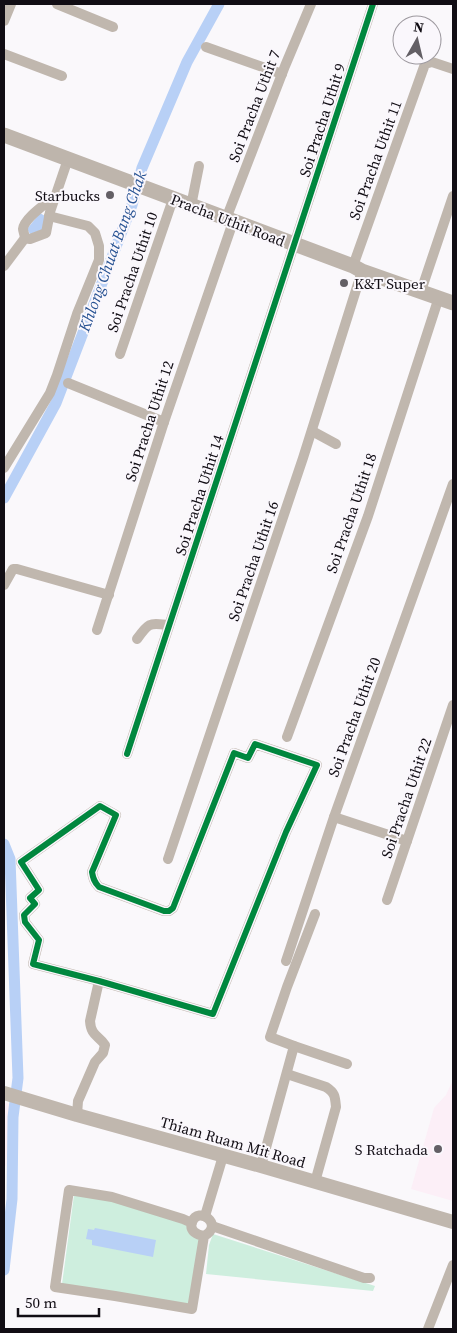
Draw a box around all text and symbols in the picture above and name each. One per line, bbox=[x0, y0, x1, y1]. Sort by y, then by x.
north arrow bbox=[392, 15, 442, 65]
text: N bbox=[412, 17, 425, 38]
street label: Soi Pracha Uthit 7 bbox=[223, 47, 285, 165]
street label: Soi Pracha Uthit 9 bbox=[294, 60, 350, 180]
street label: Soi Pracha Uthit 11 bbox=[344, 97, 406, 223]
water label: Khlong Chuat Bang Chak bbox=[72, 167, 152, 335]
place label: Starbucks bbox=[35, 185, 100, 206]
street label: Pracha Uthit Road bbox=[168, 188, 289, 252]
marker: Starbucks bbox=[104, 189, 116, 201]
street label: Soi Pracha Uthit 10 bbox=[102, 209, 162, 335]
place label: K&T Super bbox=[354, 273, 426, 294]
marker: K&T Super bbox=[338, 277, 350, 289]
street label: Soi Pracha Uthit 12 bbox=[120, 358, 178, 484]
street label: Soi Pracha Uthit 14 bbox=[170, 431, 229, 558]
street label: Soi Pracha Uthit 18 bbox=[321, 450, 381, 576]
street label: Soi Pracha Uthit 16 bbox=[223, 498, 283, 624]
street label: Soi Pracha Uthit 20 bbox=[323, 654, 385, 780]
street label: Soi Pracha Uthit 22 bbox=[376, 735, 436, 861]
street label: Thiam Ruam Mit Road bbox=[158, 1111, 309, 1173]
place label: S Ratchada bbox=[355, 1139, 428, 1160]
marker: S Ratchada bbox=[432, 1143, 444, 1155]
scale bar bbox=[18, 1286, 99, 1318]
text: 50 m bbox=[25, 1292, 57, 1313]

